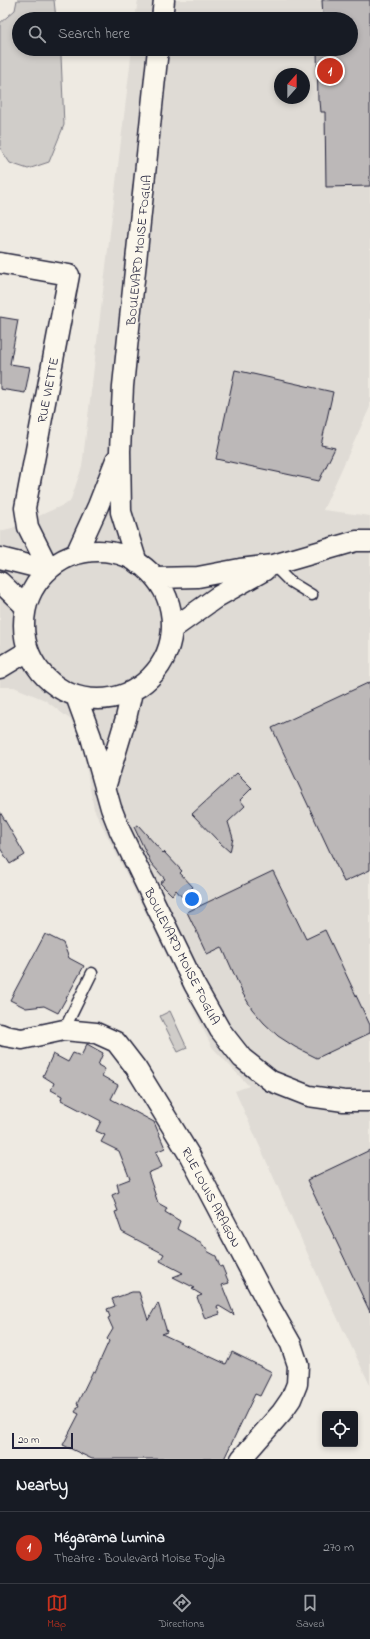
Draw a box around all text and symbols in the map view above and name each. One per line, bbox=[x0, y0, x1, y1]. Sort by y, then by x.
search box bbox=[12, 12, 358, 56]
icon: search bbox=[26, 23, 48, 45]
text: Search here bbox=[58, 23, 130, 45]
pin: 1 bbox=[317, 56, 343, 86]
north arrow bbox=[274, 68, 310, 104]
street label: BOULEVARD MOISE FOGLIA bbox=[122, 174, 157, 327]
street label: RUE VIETTE bbox=[33, 356, 64, 425]
street label: BOULEVARD MOISE FOGLIA bbox=[138, 884, 224, 1028]
your location bbox=[182, 889, 202, 909]
street label: RUE LOUIS ARAGON bbox=[176, 1144, 245, 1251]
map controls bbox=[322, 1411, 358, 1447]
button: locate bbox=[322, 1411, 358, 1447]
scale bar bbox=[12, 1431, 73, 1450]
text: 20 m bbox=[18, 1432, 40, 1448]
text: Nearby bbox=[16, 1473, 68, 1498]
text: Mégarama Lumina bbox=[54, 1527, 165, 1549]
text: 1 bbox=[27, 1538, 31, 1557]
text: 270 m bbox=[323, 1538, 354, 1557]
text: Theatre · Boulevard Moise Foglia bbox=[54, 1549, 225, 1568]
tab: Map bbox=[46, 1592, 68, 1632]
tab: Directions bbox=[159, 1592, 204, 1632]
tab: Saved bbox=[296, 1592, 324, 1632]

